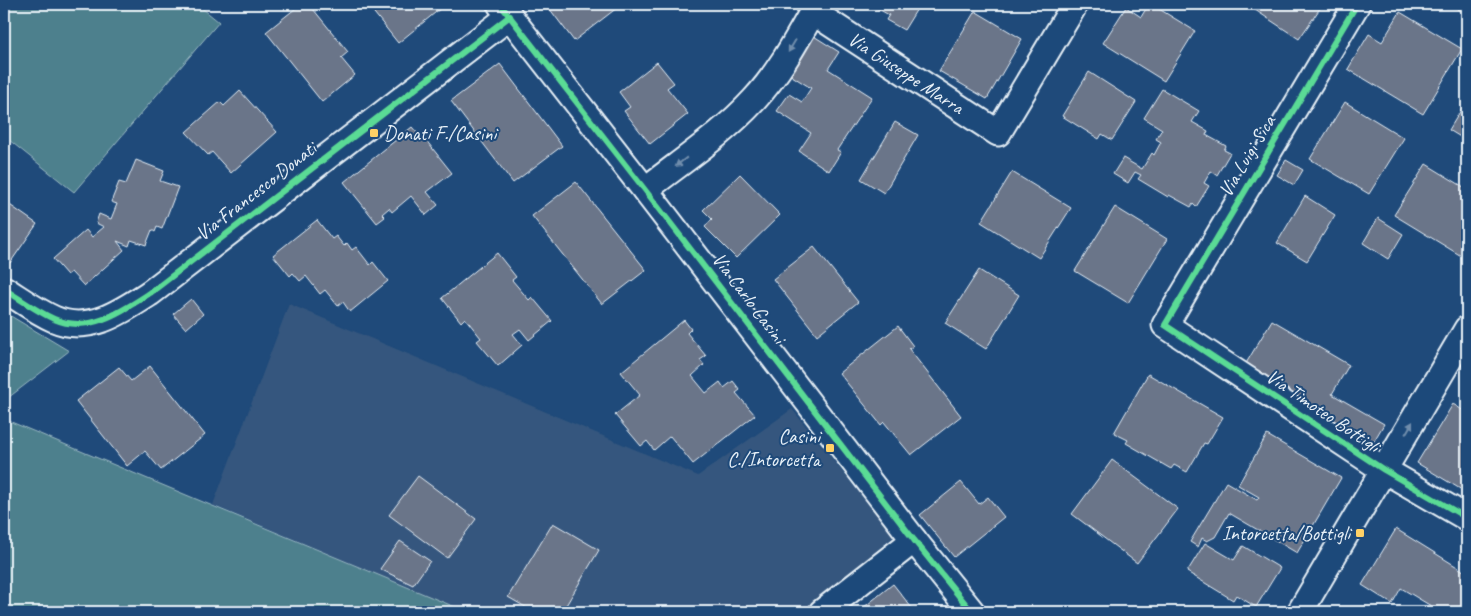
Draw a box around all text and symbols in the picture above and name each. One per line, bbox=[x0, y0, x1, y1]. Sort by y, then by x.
street label: Via Giuseppe Marra bbox=[843, 26, 970, 121]
one-way arrow bbox=[787, 39, 797, 52]
street label: Via Luigi Sica bbox=[1213, 110, 1282, 201]
place label: Donati F./Casini bbox=[384, 121, 498, 146]
marker: Donati F./Casini bbox=[368, 127, 380, 139]
street label: Via Francesco Donati bbox=[191, 135, 323, 246]
one-way arrow bbox=[675, 157, 688, 168]
street label: Via Carlo Casini bbox=[707, 247, 793, 350]
street label: Via Timoteo Bottigli bbox=[1261, 364, 1386, 459]
one-way arrow bbox=[1404, 422, 1413, 435]
place label: Casini C./Intorcetta bbox=[727, 424, 822, 472]
marker: Casini C./Intorcetta bbox=[824, 442, 836, 454]
place label: Intorcetta/Bottigli bbox=[1222, 521, 1352, 546]
marker: Intorcetta/Bottigli bbox=[1354, 527, 1366, 539]

